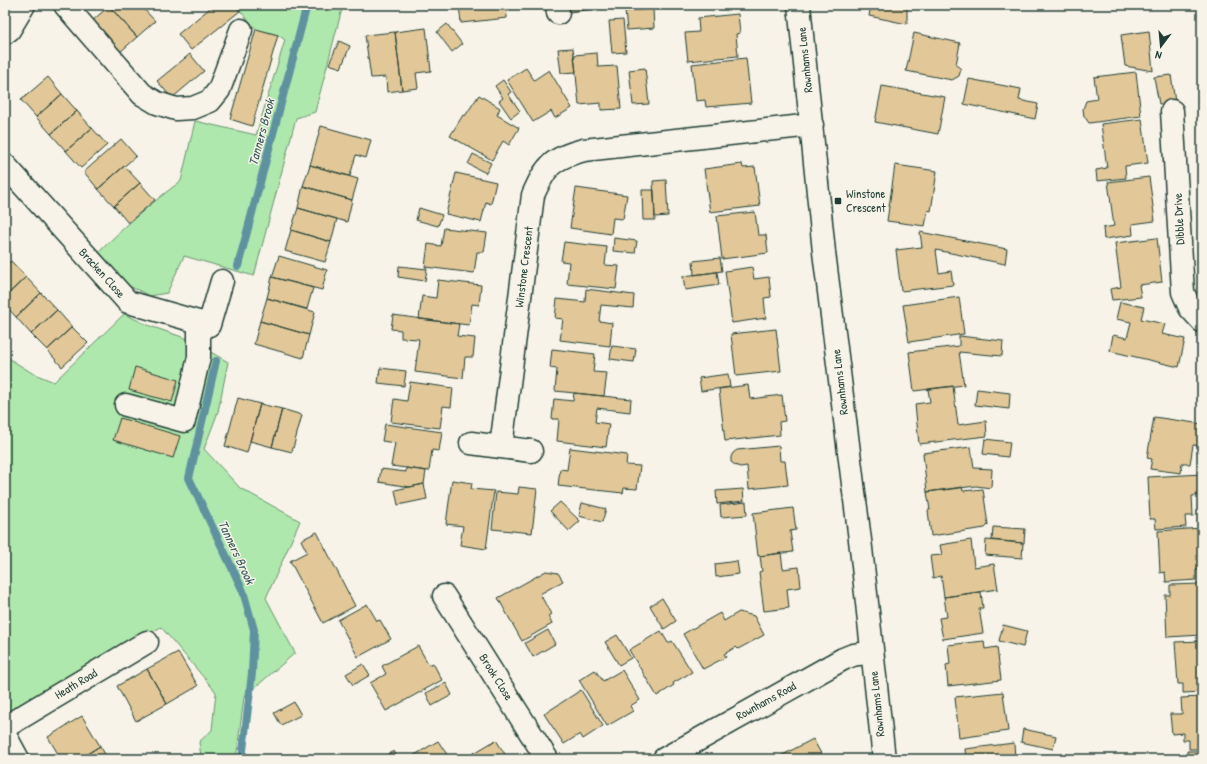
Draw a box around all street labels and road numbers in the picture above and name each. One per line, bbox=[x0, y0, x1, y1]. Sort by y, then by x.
street label: Rownhams Lane bbox=[793, 26, 816, 94]
street label: Dibble Drive bbox=[1169, 193, 1188, 245]
street label: Winstone Crescent bbox=[510, 225, 537, 308]
street label: Bracken Close bbox=[75, 244, 130, 302]
street label: Rownhams Lane bbox=[827, 348, 852, 416]
street label: Brook Close bbox=[475, 650, 518, 704]
street label: Heath Road bbox=[51, 664, 100, 703]
street label: Rownhams Lane bbox=[865, 670, 888, 738]
street label: Rownhams Road bbox=[733, 677, 799, 724]

